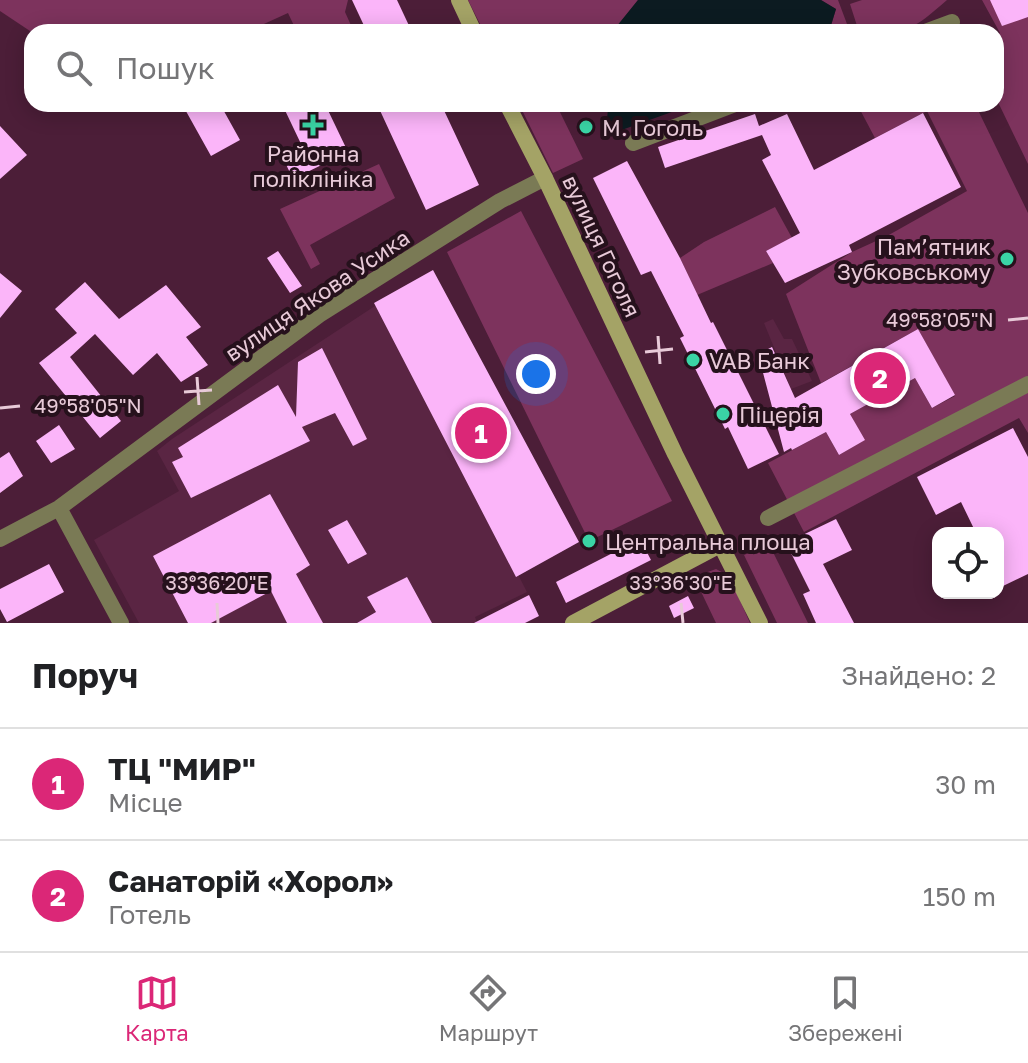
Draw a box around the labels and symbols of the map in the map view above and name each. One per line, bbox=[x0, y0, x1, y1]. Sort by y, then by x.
marker: Районна поліклініка bbox=[302, 114, 324, 136]
place label: М. Гоголь bbox=[602, 114, 703, 141]
marker: М. Гоголь bbox=[577, 118, 595, 136]
place label: Районна поліклініка bbox=[253, 140, 373, 192]
street label: вулиця Гоголя bbox=[557, 171, 647, 321]
street label: вулиця Якова Усика bbox=[220, 223, 414, 367]
place label: Пам’ятник Зубковському bbox=[837, 233, 991, 285]
marker: Пам’ятник Зубковському bbox=[998, 250, 1016, 268]
text: 49°58'05"N bbox=[886, 307, 994, 331]
place label: VAB Банк bbox=[709, 347, 810, 374]
pin: 2 bbox=[854, 348, 906, 408]
marker: VAB Банк bbox=[684, 351, 702, 369]
your location bbox=[516, 354, 556, 394]
text: 49°58'05"N bbox=[34, 393, 142, 417]
place label: Піцерія bbox=[739, 401, 820, 428]
pin: 1 bbox=[455, 403, 507, 463]
marker: Піцерія bbox=[714, 405, 732, 423]
place label: Центральна площа bbox=[605, 528, 811, 555]
marker: Центральна площа bbox=[580, 532, 598, 550]
text: 33°36'20"E bbox=[165, 570, 269, 594]
text: 33°36'30"E bbox=[629, 570, 733, 594]

